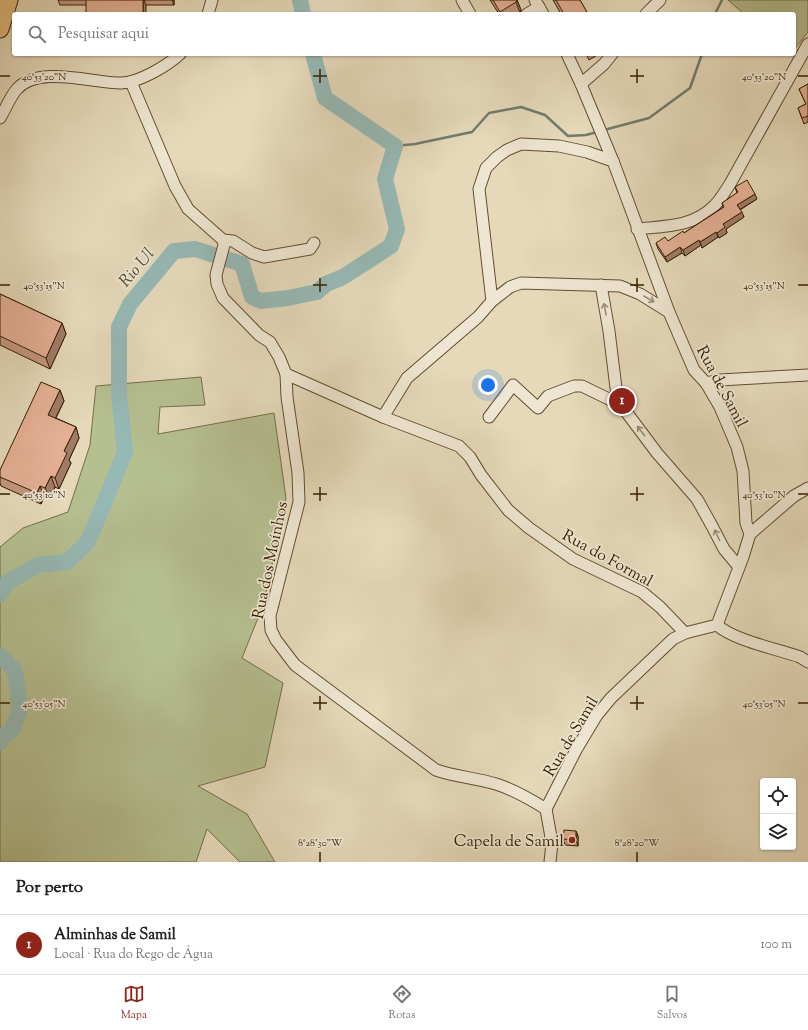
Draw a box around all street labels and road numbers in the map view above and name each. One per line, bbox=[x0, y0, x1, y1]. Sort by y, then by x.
street label: Rua de Samil bbox=[690, 342, 752, 433]
street label: Rua dos Moínhos bbox=[248, 500, 295, 622]
street label: Rua do Formal bbox=[557, 525, 657, 594]
street label: Rua de Samil bbox=[539, 692, 605, 782]

